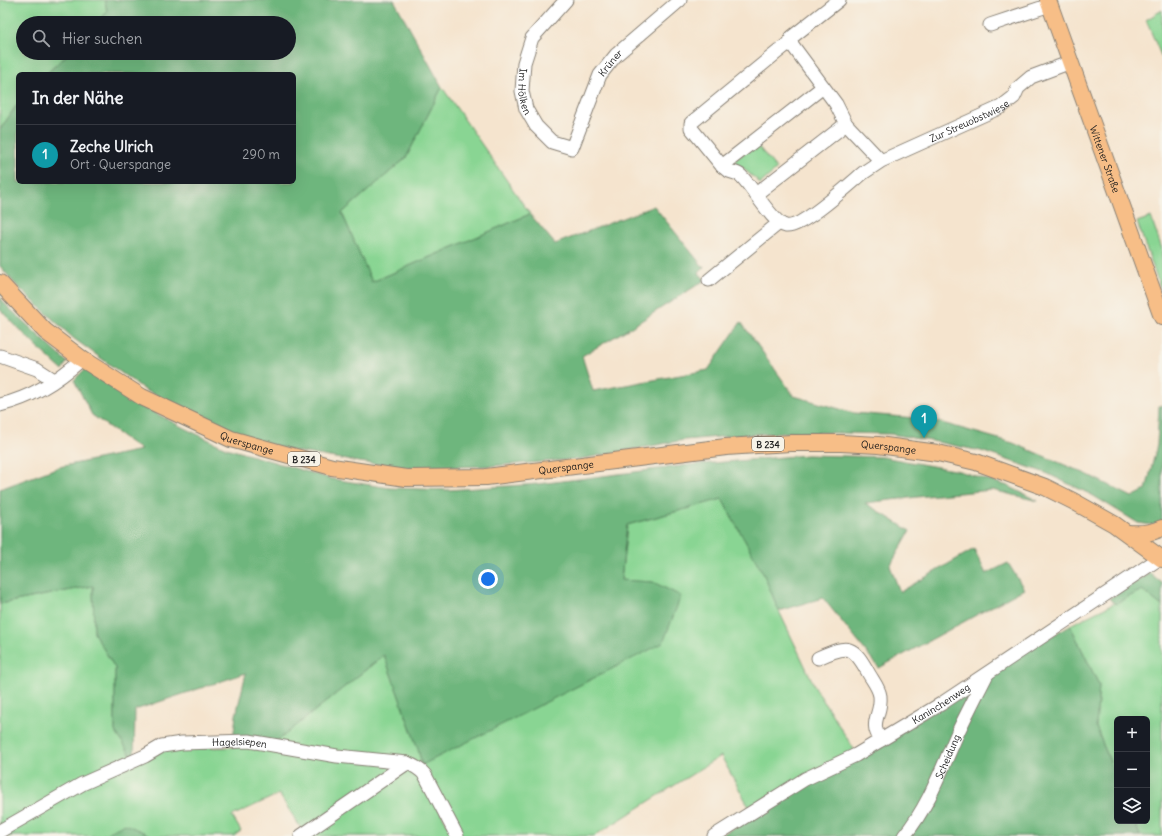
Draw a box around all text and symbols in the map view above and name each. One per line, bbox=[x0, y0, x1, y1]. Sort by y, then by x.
search box bbox=[16, 16, 296, 60]
icon: search bbox=[30, 27, 52, 49]
text: Hier suchen bbox=[62, 29, 142, 48]
street label: Krüner bbox=[595, 46, 625, 79]
street label: Im Hölken bbox=[516, 68, 535, 117]
text: In der Nähe bbox=[32, 87, 124, 109]
street label: Zur Streuobstwiese bbox=[927, 97, 1012, 145]
street label: Wittener Straße bbox=[1087, 124, 1123, 194]
text: Zeche Ulrich bbox=[70, 137, 153, 156]
text: 1 bbox=[42, 146, 48, 163]
text: 290 m bbox=[242, 146, 280, 163]
text: Ort · Querspange bbox=[70, 156, 171, 173]
pin: 1 bbox=[911, 405, 937, 438]
street label: Querspange bbox=[218, 428, 275, 457]
road number: B 234 bbox=[752, 437, 784, 451]
street label: Querspange bbox=[861, 438, 917, 457]
road number: B 234 bbox=[288, 452, 320, 466]
street label: Querspange bbox=[538, 457, 595, 477]
your location bbox=[478, 569, 498, 589]
street label: Kaninchenweg bbox=[909, 680, 972, 727]
map controls bbox=[1114, 716, 1150, 824]
button: + bbox=[1114, 716, 1150, 752]
street label: Scheidung bbox=[932, 732, 963, 781]
street label: Hagelsiepen bbox=[212, 734, 268, 750]
button: − bbox=[1114, 752, 1150, 788]
button: layers bbox=[1114, 788, 1150, 824]

